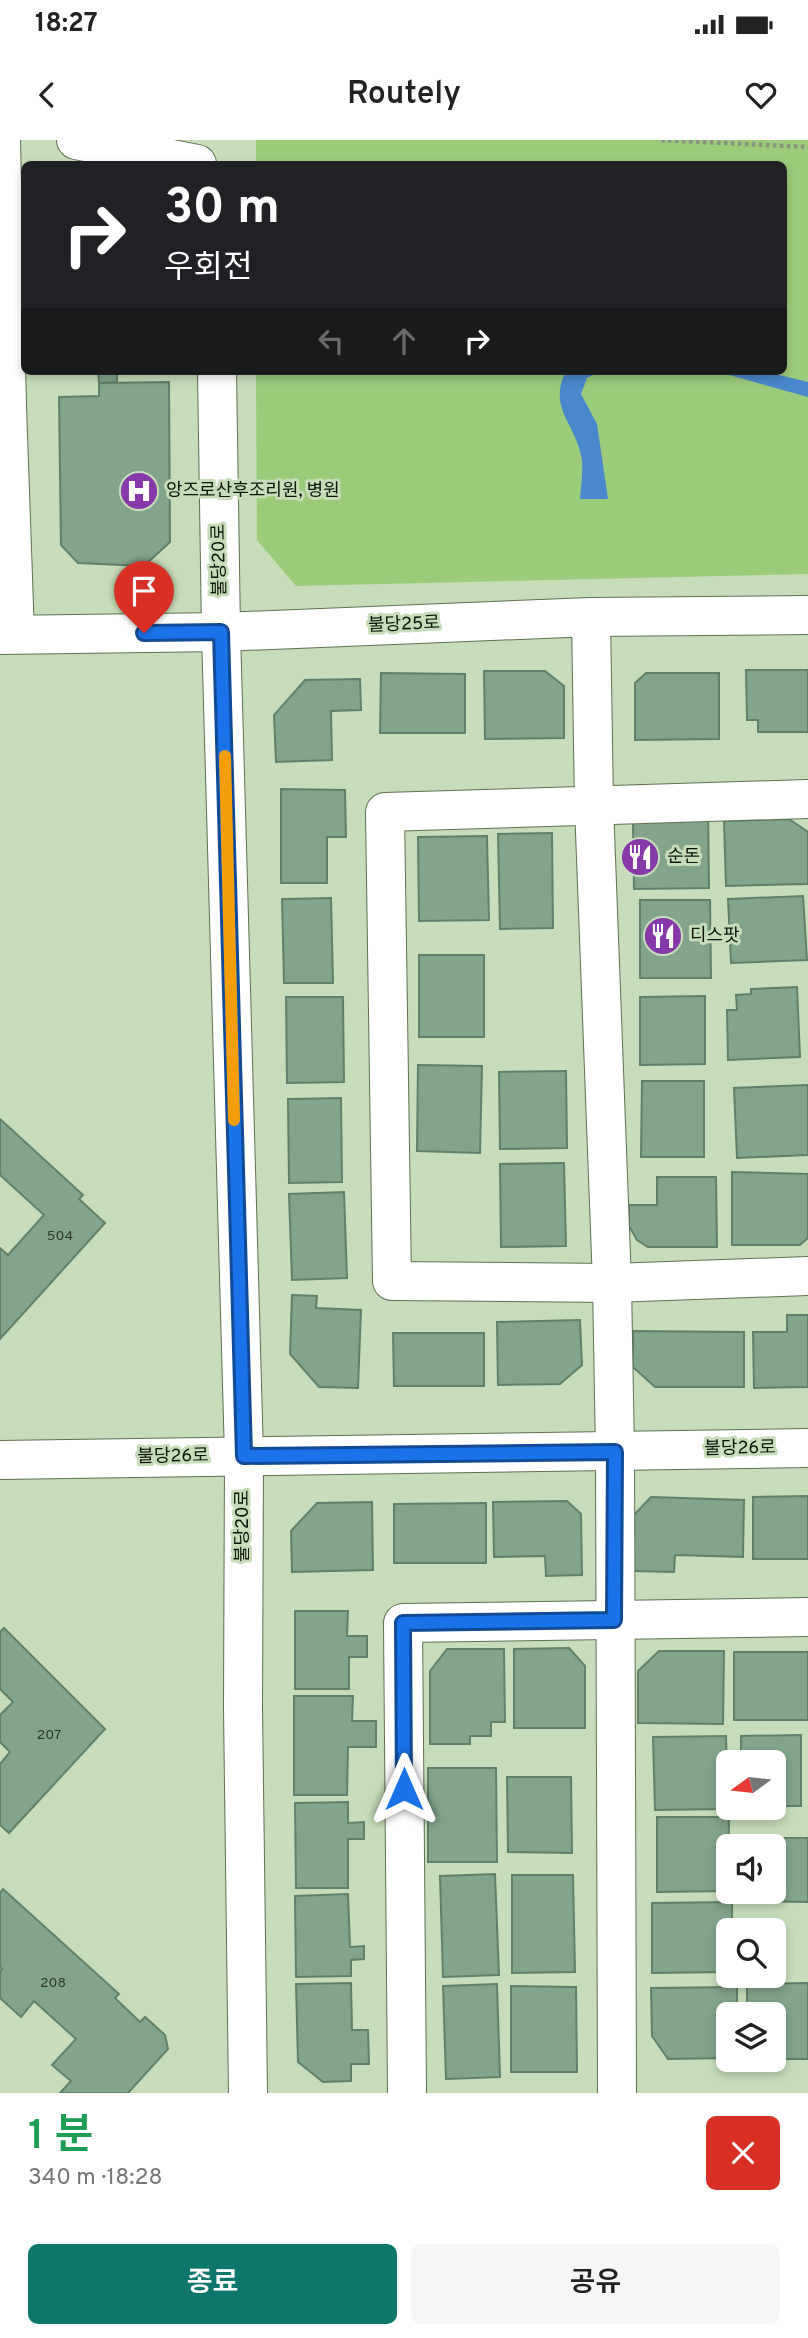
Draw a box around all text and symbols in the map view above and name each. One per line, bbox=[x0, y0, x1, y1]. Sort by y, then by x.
text: 18:27 bbox=[35, 8, 98, 41]
text: Routely bbox=[347, 75, 461, 115]
icon: back bbox=[28, 76, 66, 114]
icon: heart bbox=[742, 76, 780, 114]
text: 30 m bbox=[164, 179, 280, 241]
icon: right bbox=[49, 189, 140, 280]
text: 우회전 bbox=[164, 249, 252, 289]
icon: left bbox=[312, 322, 350, 360]
icon: ahead bbox=[385, 322, 423, 360]
icon: right bbox=[458, 322, 496, 360]
hospital icon: 앙즈로산후조리원, 병원 bbox=[118, 470, 160, 512]
place label: 앙즈로산후조리원, 병원 bbox=[166, 480, 340, 503]
street label: 불당20로 bbox=[208, 524, 232, 596]
pin bbox=[114, 561, 174, 633]
icon: arrive bbox=[125, 572, 163, 610]
street label: 불당25로 bbox=[368, 612, 440, 638]
restaurant icon: 순돈 bbox=[619, 836, 661, 878]
place label: 순돈 bbox=[667, 846, 700, 869]
restaurant icon: 디스팟 bbox=[642, 915, 684, 957]
place label: 디스팟 bbox=[690, 925, 740, 948]
house number: 504 bbox=[47, 1228, 73, 1245]
street label: 불당26로 bbox=[704, 1437, 776, 1461]
street label: 불당26로 bbox=[137, 1445, 209, 1469]
street label: 불당20로 bbox=[232, 1490, 255, 1562]
house number: 207 bbox=[37, 1727, 61, 1744]
north arrow bbox=[716, 1750, 786, 1820]
map controls bbox=[716, 1750, 786, 2072]
position arrow bbox=[367, 1752, 441, 1826]
button: sound bbox=[716, 1834, 786, 1904]
button: search bbox=[716, 1918, 786, 1988]
house number: 208 bbox=[40, 1975, 66, 1992]
button: layers bbox=[716, 2002, 786, 2072]
text: 1 분 bbox=[28, 2111, 93, 2164]
button: close bbox=[706, 2116, 780, 2190]
text: 340 m · 18:28 bbox=[28, 2164, 163, 2193]
button: 종료 bbox=[28, 2244, 397, 2324]
button: 공유 bbox=[411, 2244, 780, 2324]

